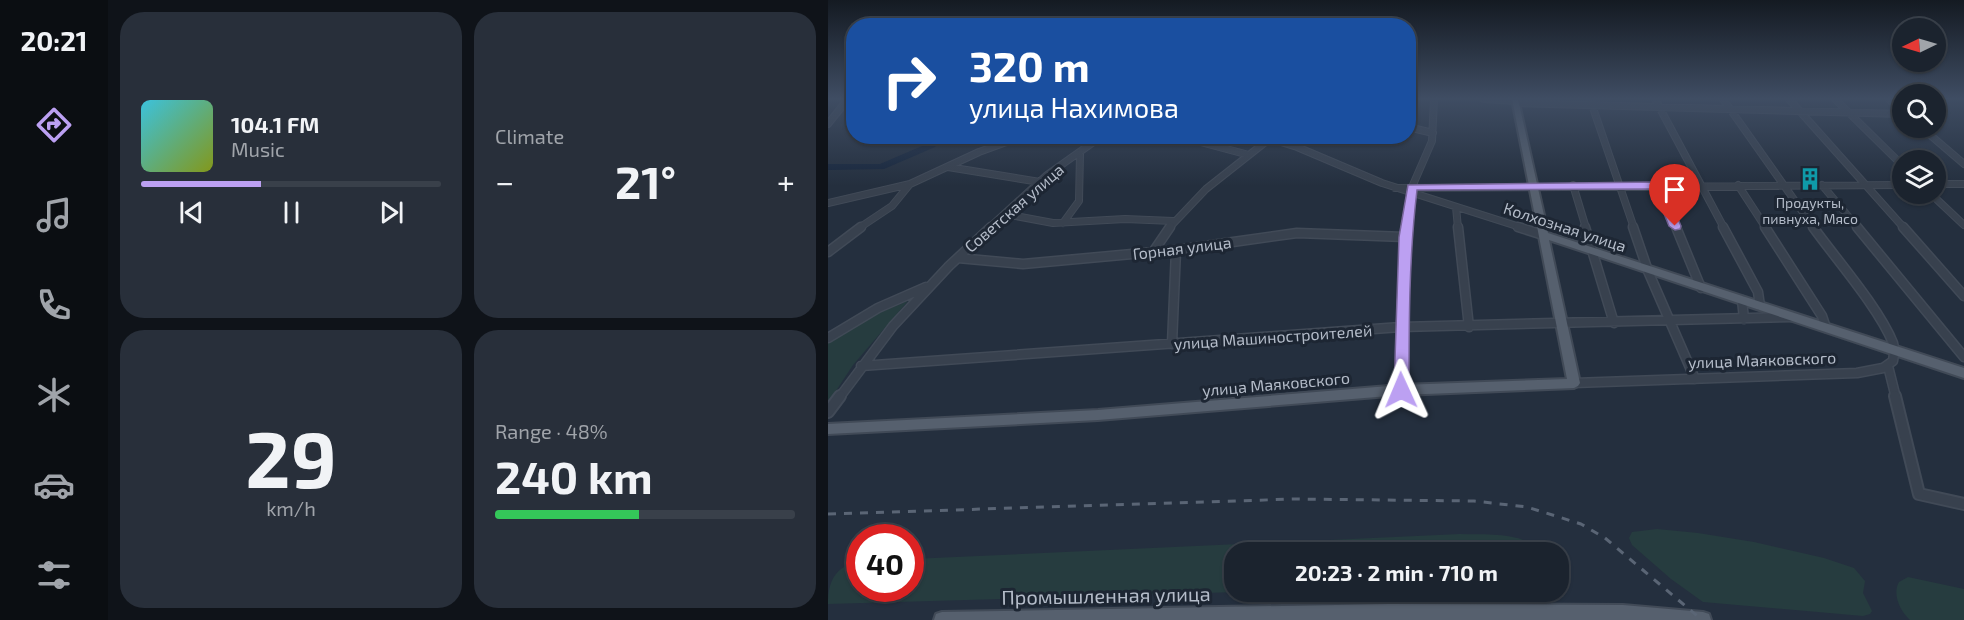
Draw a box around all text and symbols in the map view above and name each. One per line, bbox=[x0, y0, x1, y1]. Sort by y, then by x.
north arrow bbox=[1892, 18, 1946, 72]
map controls bbox=[1892, 18, 1946, 204]
text: 20:21 bbox=[20, 24, 88, 56]
text: 320 m bbox=[969, 40, 1090, 90]
icon: right bbox=[870, 42, 948, 120]
button: search bbox=[1892, 84, 1946, 138]
text: улица Нахимова bbox=[969, 91, 1179, 123]
icon: directions bbox=[33, 104, 75, 146]
text: 104.1 FM bbox=[231, 111, 319, 137]
text: Climate bbox=[495, 124, 564, 148]
text: Music bbox=[231, 137, 285, 161]
button: layers bbox=[1892, 150, 1946, 204]
text: 21° bbox=[615, 154, 676, 208]
street label: Советская улица bbox=[960, 159, 1068, 257]
text: − bbox=[495, 161, 514, 201]
text: + bbox=[777, 161, 795, 201]
pin bbox=[1649, 164, 1700, 226]
building icon: Продукты, пивнуха, Мясо bbox=[1797, 166, 1823, 192]
icon: arrive bbox=[1658, 173, 1691, 206]
icon: music bbox=[33, 194, 75, 236]
place label: Продукты, пивнуха, Мясо bbox=[1762, 194, 1858, 227]
icon: previous bbox=[175, 196, 208, 229]
icon: pause bbox=[275, 196, 308, 229]
icon: next bbox=[375, 196, 408, 229]
street label: Колхозная улица bbox=[1501, 198, 1629, 256]
street label: Горная улица bbox=[1131, 232, 1233, 264]
icon: phone bbox=[33, 284, 75, 326]
street label: улица Машиностроителей bbox=[1173, 320, 1373, 354]
street label: улица Маяковского bbox=[1688, 347, 1836, 373]
position arrow bbox=[1369, 358, 1433, 422]
street label: улица Маяковского bbox=[1201, 368, 1351, 400]
icon: climate bbox=[33, 374, 75, 416]
text: 29 bbox=[245, 410, 337, 504]
text: Range · 48% bbox=[495, 419, 608, 443]
text: 240 km bbox=[495, 449, 653, 503]
icon: car bbox=[33, 464, 75, 506]
text: km/h bbox=[266, 496, 316, 520]
speed limit sign: 40 bbox=[846, 524, 924, 602]
icon: filters bbox=[33, 554, 75, 596]
text: 20:23 · 2 min · 710 m bbox=[1295, 559, 1498, 585]
street label: Промышленная улица bbox=[1001, 581, 1211, 610]

